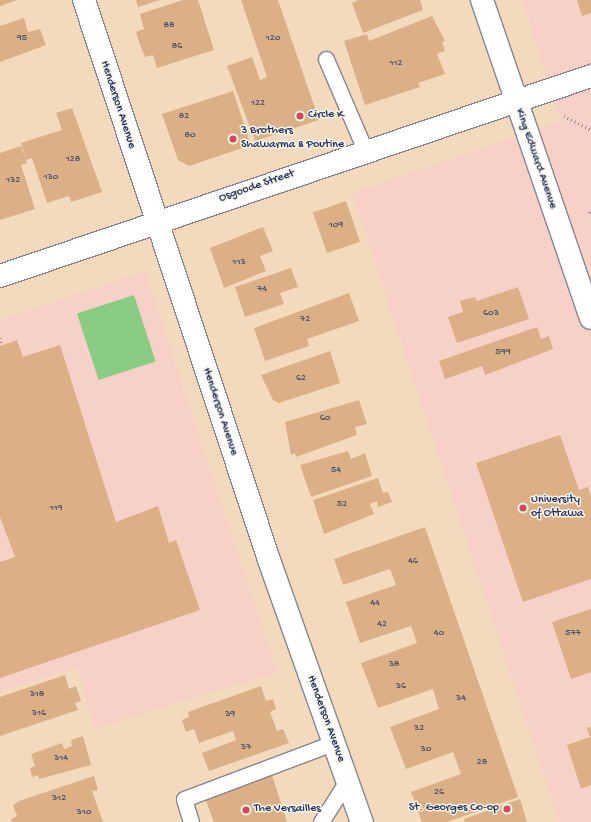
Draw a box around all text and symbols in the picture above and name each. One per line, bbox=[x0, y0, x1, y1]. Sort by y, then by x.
house number: 88 bbox=[164, 20, 174, 32]
house number: 95 bbox=[17, 33, 27, 45]
house number: 120 bbox=[266, 33, 280, 45]
house number: 86 bbox=[172, 41, 182, 53]
house number: 112 bbox=[390, 58, 402, 70]
street label: Henderson Avenue bbox=[96, 59, 138, 151]
house number: 122 bbox=[251, 98, 265, 110]
street label: King Edward Avenue bbox=[511, 107, 559, 211]
place label: Circle K bbox=[308, 109, 344, 123]
house number: 82 bbox=[179, 111, 189, 123]
marker: Circle K bbox=[295, 111, 305, 121]
place label: 3 Brothers Shawarma & Poutine bbox=[241, 125, 344, 153]
house number: 80 bbox=[184, 130, 196, 142]
marker: 3 Brothers Shawarma & Poutine bbox=[228, 134, 238, 144]
house number: 128 bbox=[66, 154, 80, 166]
street label: Osgoode Street bbox=[217, 167, 297, 207]
house number: 130 bbox=[44, 172, 58, 184]
house number: 132 bbox=[6, 175, 20, 187]
house number: 109 bbox=[329, 220, 343, 232]
house number: 113 bbox=[232, 257, 246, 269]
house number: 74 bbox=[257, 284, 267, 296]
house number: 603 bbox=[483, 308, 499, 320]
house number: 72 bbox=[300, 314, 310, 326]
house number: 599 bbox=[495, 347, 511, 359]
street label: Henderson Avenue bbox=[198, 366, 240, 458]
house number: 62 bbox=[296, 373, 306, 385]
house number: 60 bbox=[320, 413, 330, 425]
house number: 54 bbox=[331, 465, 341, 477]
place label: University of Ottawa bbox=[531, 494, 583, 522]
house number: 52 bbox=[337, 499, 347, 511]
house number: 119 bbox=[49, 503, 63, 515]
marker: University of Ottawa bbox=[518, 503, 528, 513]
house number: 46 bbox=[408, 556, 418, 568]
house number: 44 bbox=[370, 598, 380, 610]
house number: 42 bbox=[377, 619, 387, 631]
house number: 40 bbox=[434, 628, 444, 640]
house number: 577 bbox=[565, 628, 581, 640]
house number: 38 bbox=[389, 659, 399, 671]
street label: Henderson Avenue bbox=[303, 674, 347, 764]
house number: 36 bbox=[396, 681, 406, 693]
house number: 318 bbox=[30, 689, 44, 701]
house number: 34 bbox=[456, 693, 466, 705]
house number: 316 bbox=[32, 708, 46, 720]
house number: 39 bbox=[225, 709, 235, 721]
house number: 32 bbox=[414, 723, 424, 735]
house number: 37 bbox=[241, 742, 251, 754]
house number: 30 bbox=[421, 744, 431, 756]
house number: 314 bbox=[54, 753, 68, 765]
house number: 28 bbox=[477, 757, 487, 769]
house number: 26 bbox=[434, 787, 444, 799]
house number: 312 bbox=[52, 793, 66, 805]
place label: St. Georges Co-op bbox=[409, 802, 499, 816]
place label: The Versailles bbox=[254, 803, 321, 817]
marker: St. Georges Co-op bbox=[502, 804, 512, 814]
marker: The Versailles bbox=[241, 805, 251, 815]
house number: 310 bbox=[77, 807, 91, 819]

